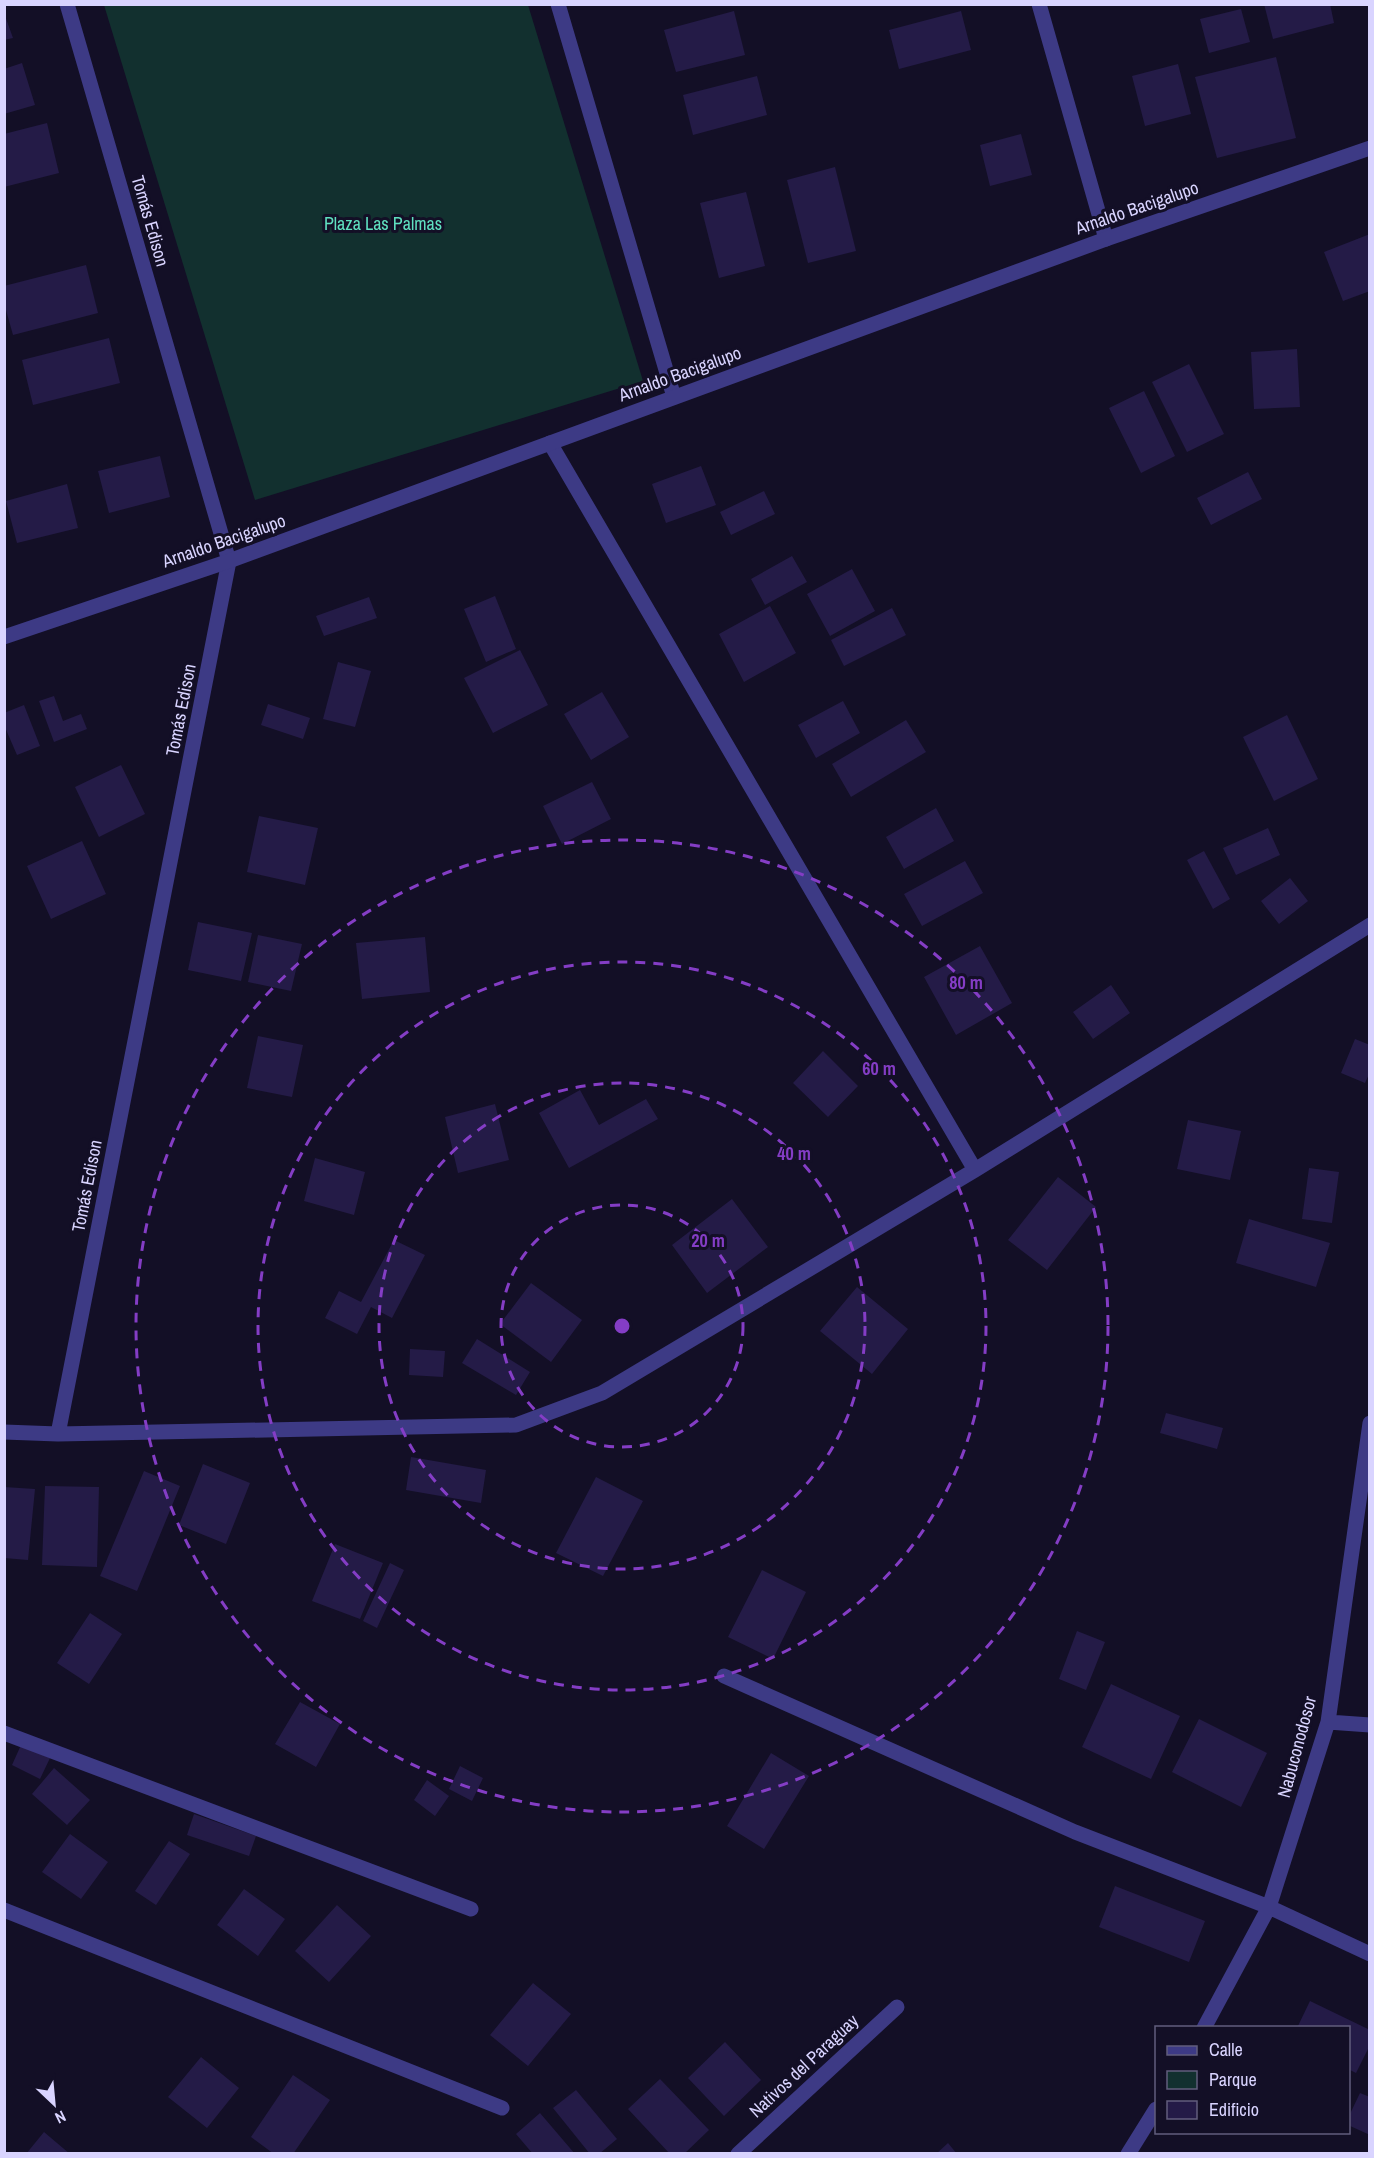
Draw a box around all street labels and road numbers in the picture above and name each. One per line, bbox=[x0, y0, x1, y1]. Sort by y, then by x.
street label: Tomás Edison bbox=[126, 172, 175, 269]
street label: Arnaldo Bacigalupo bbox=[1071, 175, 1202, 241]
street label: Arnaldo Bacigalupo bbox=[614, 340, 745, 408]
street label: Arnaldo Bacigalupo bbox=[158, 508, 289, 574]
street label: Tomás Edison bbox=[159, 662, 202, 758]
street label: Tomás Edison bbox=[65, 1138, 108, 1234]
street label: Nabuconodosor bbox=[1271, 1693, 1322, 1800]
street label: Nativos del Paraguay bbox=[744, 2008, 864, 2123]

